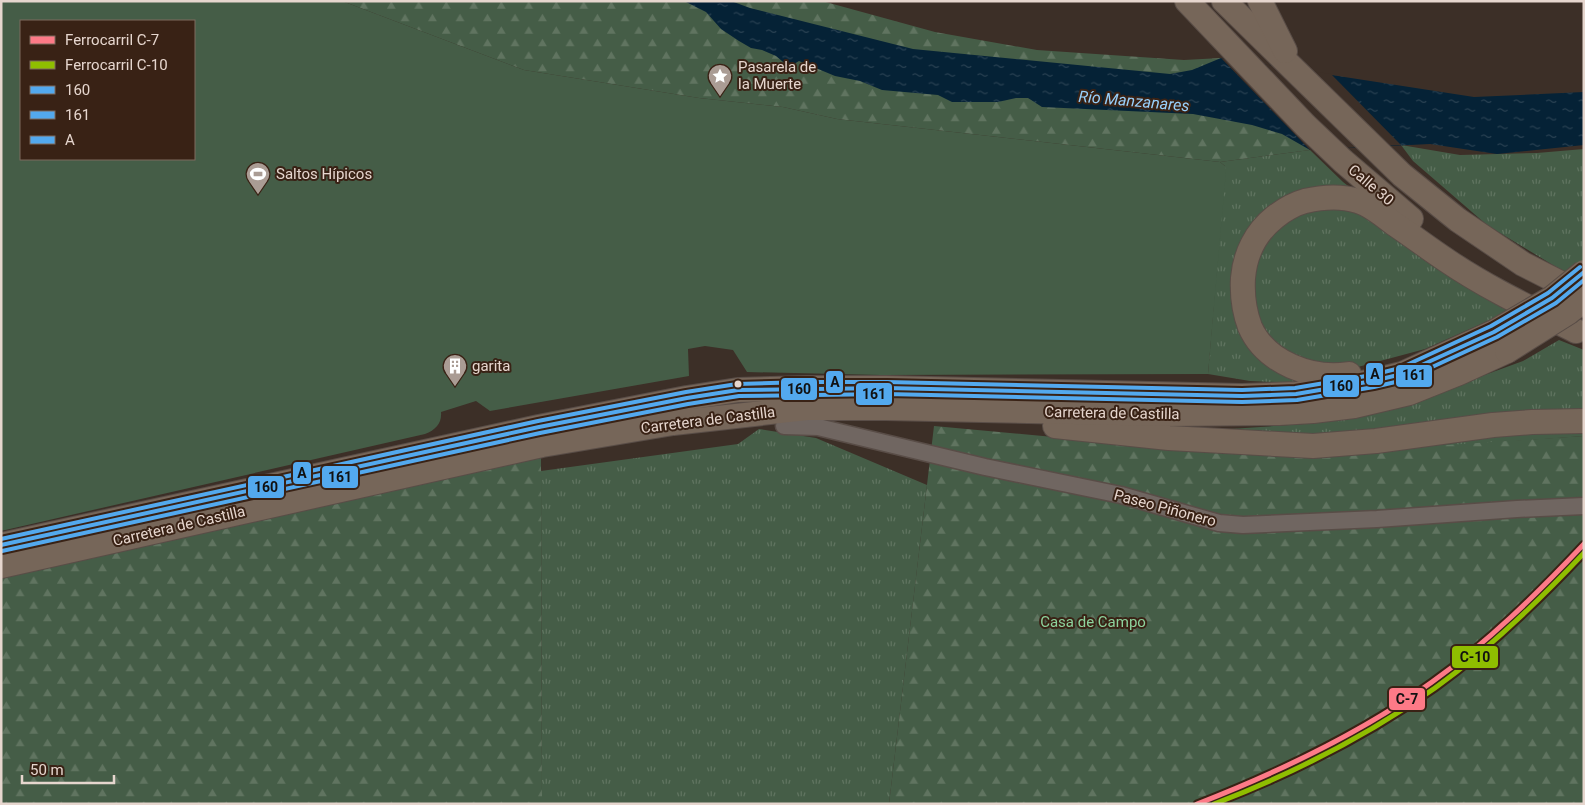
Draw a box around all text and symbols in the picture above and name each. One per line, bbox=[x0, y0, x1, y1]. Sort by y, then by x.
legend bbox=[20, 20, 195, 160]
text: Ferrocarril C-7 bbox=[65, 31, 159, 49]
text: Ferrocarril C-10 bbox=[65, 56, 168, 74]
place label: Pasarela de la Muerte bbox=[738, 58, 816, 93]
place icon: Pasarela de la Muerte bbox=[707, 63, 733, 97]
text: 160 bbox=[65, 81, 90, 99]
water label: Río Manzanares bbox=[1078, 87, 1190, 115]
text: 161 bbox=[65, 106, 90, 124]
text: A bbox=[65, 131, 75, 149]
sports icon: Saltos Hípicos bbox=[245, 161, 271, 195]
street label: Calle 30 bbox=[1345, 161, 1397, 209]
place label: Saltos Hípicos bbox=[276, 165, 372, 183]
building icon: garita bbox=[442, 353, 468, 387]
place label: garita bbox=[472, 357, 510, 375]
line badge: A bbox=[1365, 362, 1384, 386]
line badge: 161 bbox=[1395, 364, 1433, 388]
text: A bbox=[1370, 366, 1380, 382]
text: 161 bbox=[1402, 367, 1426, 383]
line badge: A bbox=[825, 370, 844, 394]
text: A bbox=[830, 374, 840, 390]
line badge: 160 bbox=[1322, 374, 1360, 398]
line badge: 160 bbox=[780, 377, 818, 401]
text: 160 bbox=[1329, 378, 1353, 394]
unlabelled marker bbox=[733, 379, 743, 389]
text: 160 bbox=[787, 381, 811, 397]
line badge: 161 bbox=[855, 382, 893, 406]
text: 161 bbox=[862, 386, 886, 402]
street label: Carretera de Castilla bbox=[640, 403, 776, 437]
street label: Carretera de Castilla bbox=[1044, 403, 1180, 423]
line badge: A bbox=[292, 461, 312, 485]
text: A bbox=[297, 465, 307, 481]
line badge: 161 bbox=[321, 465, 359, 489]
text: 161 bbox=[328, 469, 352, 485]
line badge: 160 bbox=[247, 475, 285, 499]
text: 160 bbox=[254, 479, 278, 495]
street label: Paseo Piñonero bbox=[1112, 486, 1218, 530]
street label: Carretera de Castilla bbox=[111, 502, 247, 550]
park label: Casa de Campo bbox=[1040, 613, 1146, 631]
line badge: C-10 bbox=[1451, 645, 1499, 669]
text: C-10 bbox=[1460, 649, 1490, 665]
line badge: C-7 bbox=[1388, 687, 1426, 711]
text: C-7 bbox=[1396, 691, 1418, 707]
scale bar bbox=[22, 752, 115, 784]
text: 50 m bbox=[30, 761, 64, 779]

